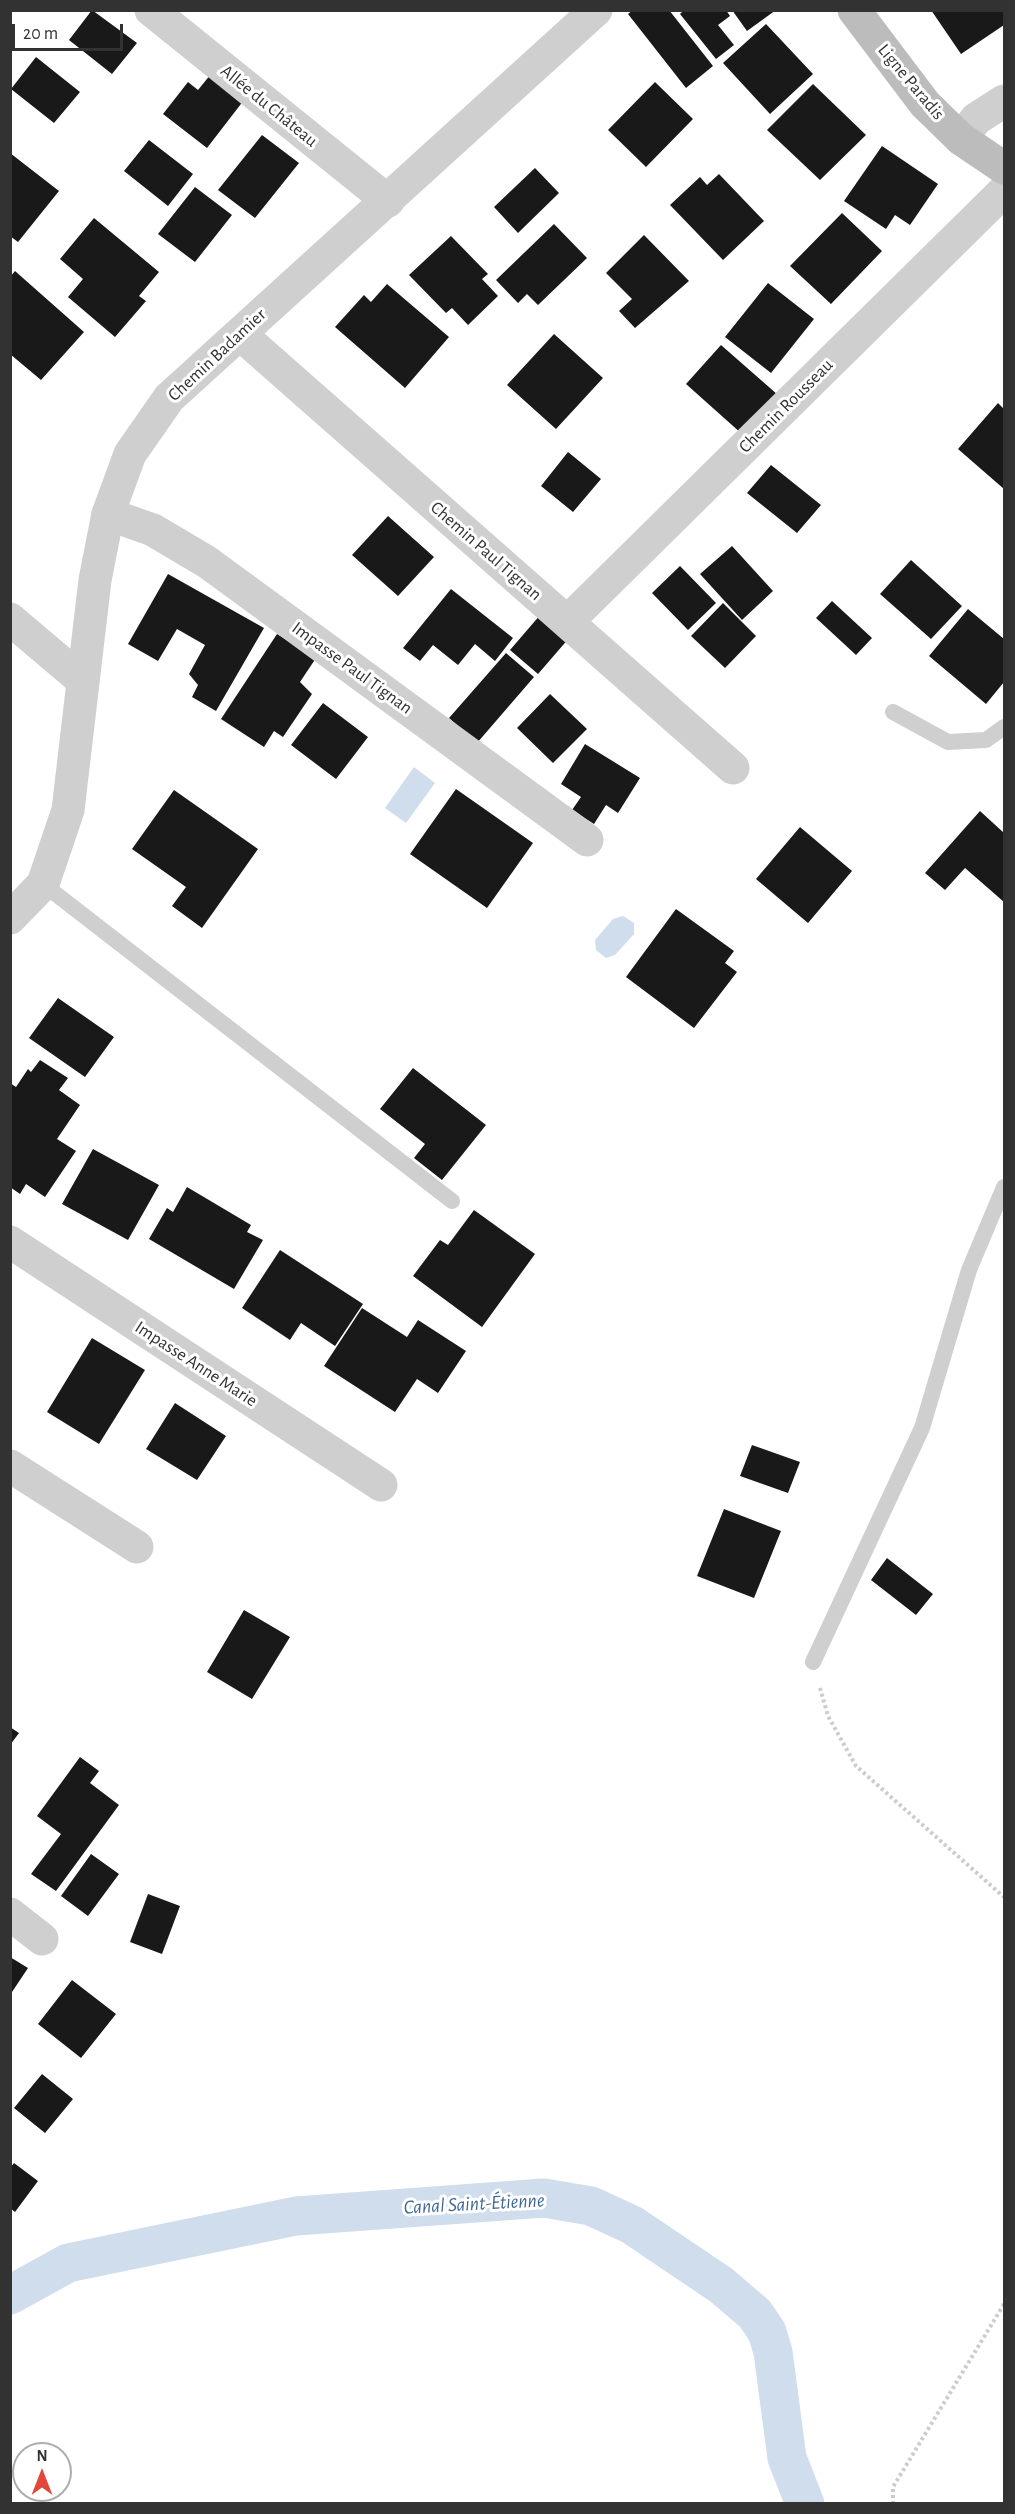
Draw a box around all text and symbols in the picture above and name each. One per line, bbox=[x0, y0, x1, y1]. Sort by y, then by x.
scale bar bbox=[15, 12, 126, 50]
text: 20 m bbox=[23, 25, 58, 43]
street label: Ligne Paradis bbox=[873, 40, 949, 124]
street label: Allée du Château bbox=[216, 60, 322, 152]
street label: Chemin Badamier bbox=[163, 304, 271, 406]
street label: Chemin Rousseau bbox=[734, 354, 838, 458]
street label: Chemin Paul Tignan bbox=[426, 497, 546, 605]
street label: Impasse Paul Tignan bbox=[288, 617, 416, 719]
street label: Impasse Anne Marie bbox=[131, 1316, 261, 1412]
water label: Canal Saint-Étienne bbox=[403, 2188, 545, 2220]
north arrow bbox=[12, 2442, 72, 2502]
text: N bbox=[36, 2448, 48, 2464]

